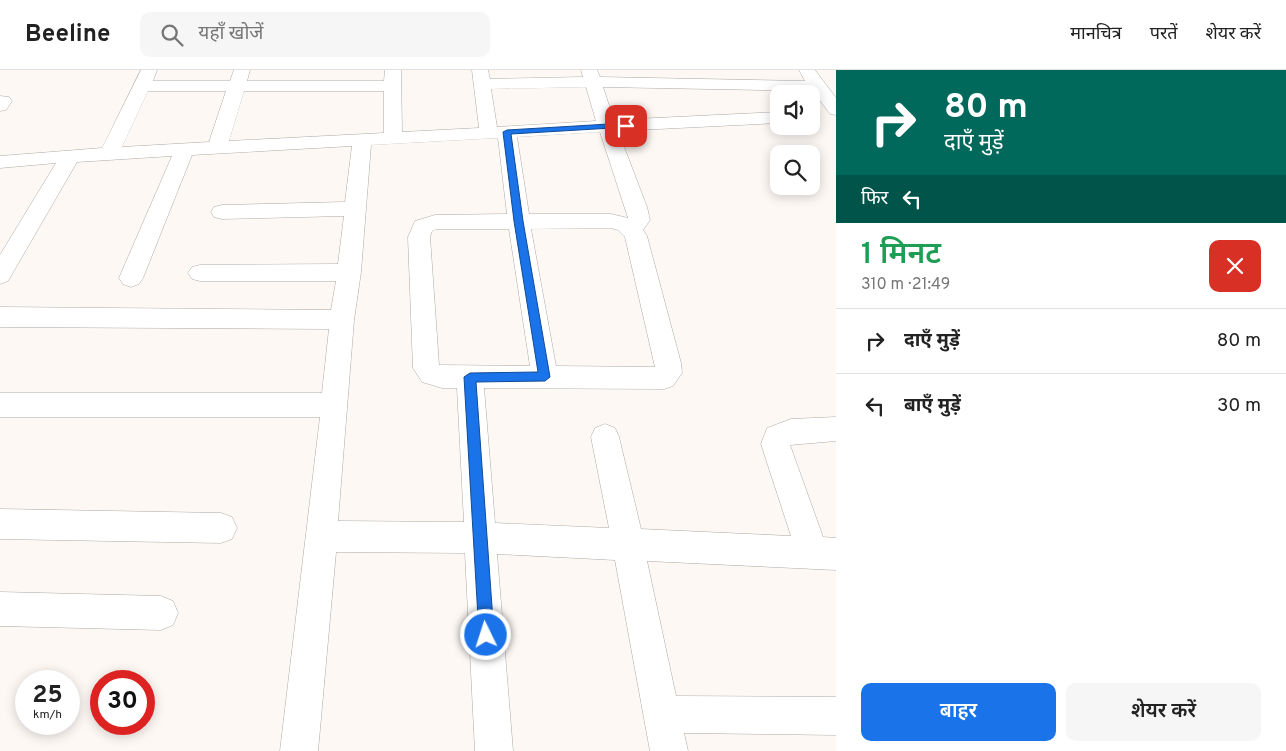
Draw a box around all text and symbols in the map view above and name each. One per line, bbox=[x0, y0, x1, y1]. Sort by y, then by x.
search box bbox=[140, 12, 490, 57]
text: Beeline bbox=[25, 20, 110, 50]
icon: search bbox=[158, 21, 186, 49]
text: यहाँ खोजें bbox=[198, 22, 263, 46]
text: मानचित्र bbox=[1070, 23, 1122, 46]
text: परतें bbox=[1150, 23, 1178, 46]
text: शेयर करें bbox=[1206, 23, 1261, 46]
map controls bbox=[770, 85, 820, 195]
button: sound bbox=[770, 85, 820, 135]
text: 80 m bbox=[944, 86, 1028, 130]
icon: right bbox=[861, 90, 926, 155]
pin bbox=[605, 105, 647, 147]
icon: arrive bbox=[612, 112, 640, 140]
text: दाएँ मुड़ें bbox=[944, 130, 1004, 157]
button: search bbox=[770, 145, 820, 195]
icon: left bbox=[898, 185, 926, 213]
text: फिर bbox=[861, 187, 888, 211]
text: 1 मिनट bbox=[861, 237, 941, 274]
button: close bbox=[1209, 240, 1261, 292]
text: 310 m · 21:49 bbox=[861, 275, 950, 295]
icon: right bbox=[861, 327, 889, 355]
text: दाएँ मुड़ें bbox=[904, 329, 960, 353]
text: 80 m bbox=[1217, 329, 1261, 353]
icon: left bbox=[861, 392, 889, 420]
text: बाएँ मुड़ें bbox=[904, 394, 961, 418]
text: 30 m bbox=[1217, 394, 1261, 418]
position arrow bbox=[459, 608, 511, 660]
speed limit sign: 30 bbox=[90, 670, 155, 735]
text: 25 bbox=[32, 680, 63, 712]
button: बाहर bbox=[861, 683, 1056, 741]
button: शेयर करें bbox=[1066, 683, 1261, 741]
text: km/h bbox=[33, 707, 62, 723]

